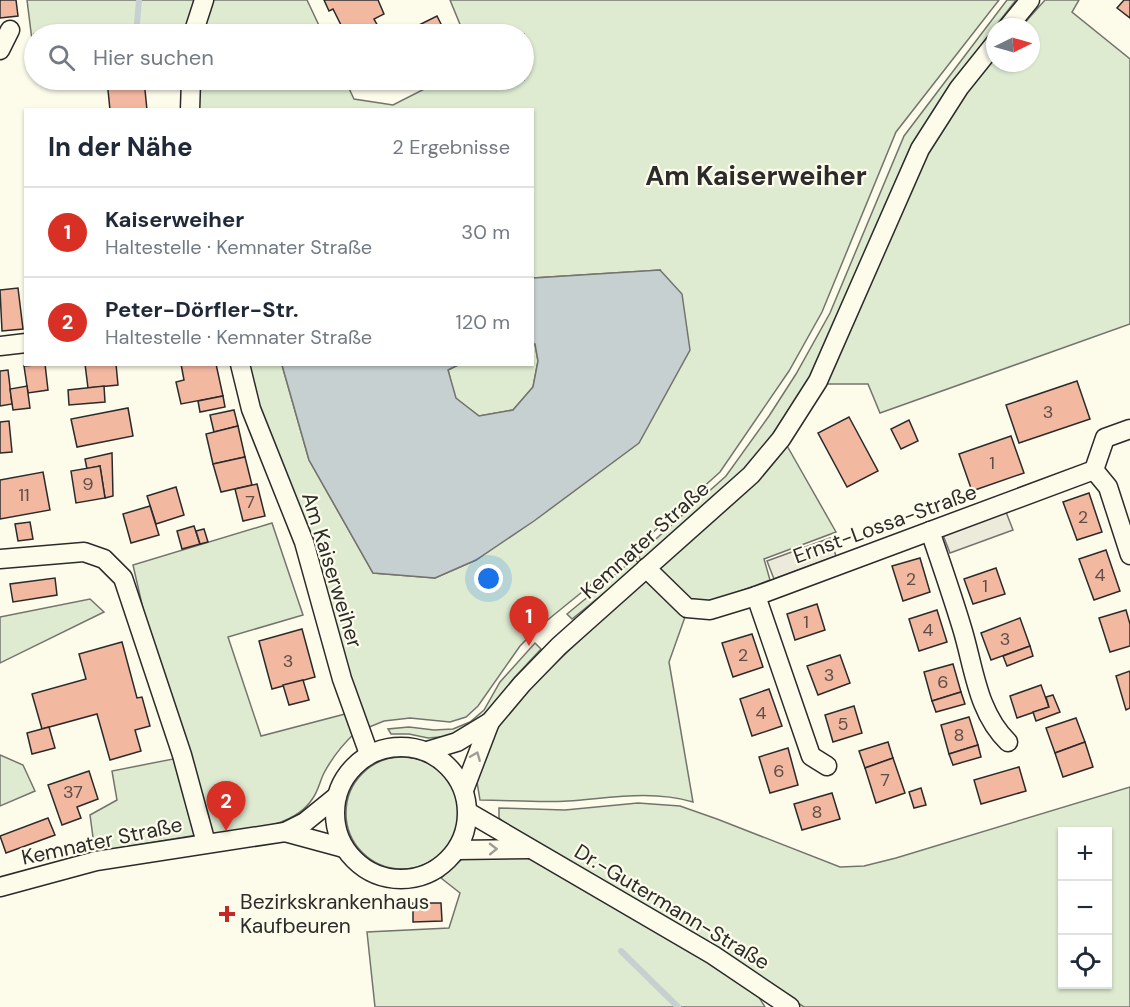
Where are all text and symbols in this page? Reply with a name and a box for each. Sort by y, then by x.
north arrow [986,18,1040,72]
search box [24,24,534,90]
icon: search [45,41,78,74]
text: Hier suchen [93,43,214,72]
text: In der Nähe [48,130,193,164]
text: 2 Ergebnisse [392,134,510,160]
district label: Am Kaiserweiher [645,158,867,193]
text: Kaiserweiher [105,205,244,234]
text: 1 [64,219,71,245]
text: 30 m [461,219,510,245]
text: Haltestelle · Kemnater Straße [105,234,372,260]
text: Peter-Dörfler-Str. [105,295,299,324]
text: 2 [62,309,73,335]
text: 120 m [456,309,510,335]
text: Haltestelle · Kemnater Straße [105,324,372,350]
house number: 3 [1043,400,1053,424]
house number: 1 [989,451,995,475]
house number: 9 [82,472,94,496]
street label: Kemnater Straße [575,475,715,605]
street label: Ernst-Lossa-Straße [789,478,981,570]
house number: 11 [18,483,30,507]
street label: Am Kaiserweiher [295,489,369,651]
house number: 7 [245,490,255,514]
house number: 2 [1078,505,1088,529]
house number: 4 [1095,563,1106,587]
your location [474,564,503,593]
house number: 2 [906,567,916,591]
house number: 1 [982,574,988,598]
pin: 1 [510,596,548,646]
house number: 1 [803,610,809,634]
house number: 4 [923,618,934,642]
house number: 3 [1000,627,1010,651]
house number: 2 [738,643,748,667]
house number: 3 [283,649,293,673]
house number: 3 [824,663,834,687]
house number: 6 [937,670,949,694]
house number: 4 [756,701,767,725]
house number: 5 [838,712,848,736]
house number: 8 [954,723,964,747]
one-way arrow [469,751,481,762]
house number: 6 [773,759,785,783]
house number: 7 [880,768,890,792]
house number: 37 [63,780,83,804]
pin: 2 [206,782,246,831]
house number: 8 [812,800,822,824]
street label: Kemnater Straße [19,810,185,872]
map controls [1058,827,1112,989]
button: + [1058,827,1112,881]
street label: Dr.-Gutermann-Straße [569,838,775,977]
one-way arrow [489,843,498,855]
button: − [1058,881,1112,935]
place label: Bezirkskrankenhaus Kaufbeuren [240,888,429,940]
marker: Bezirkskrankenhaus Kaufbeuren [218,905,236,923]
button: locate [1058,935,1112,989]

